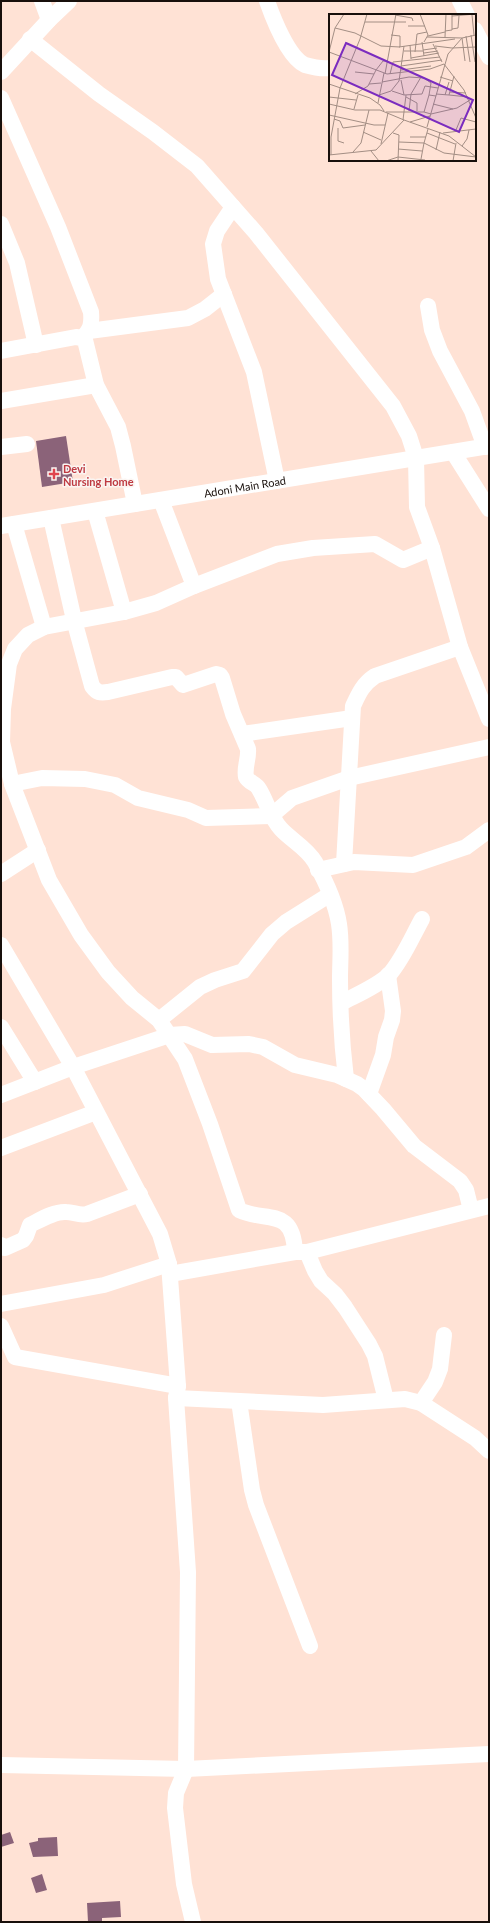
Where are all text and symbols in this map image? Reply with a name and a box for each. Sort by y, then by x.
inset map [329,14,476,161]
place label: Devi Nursing Home [63,462,134,488]
marker: Devi Nursing Home [48,468,60,480]
street label: Adoni Main Road [203,473,287,499]

